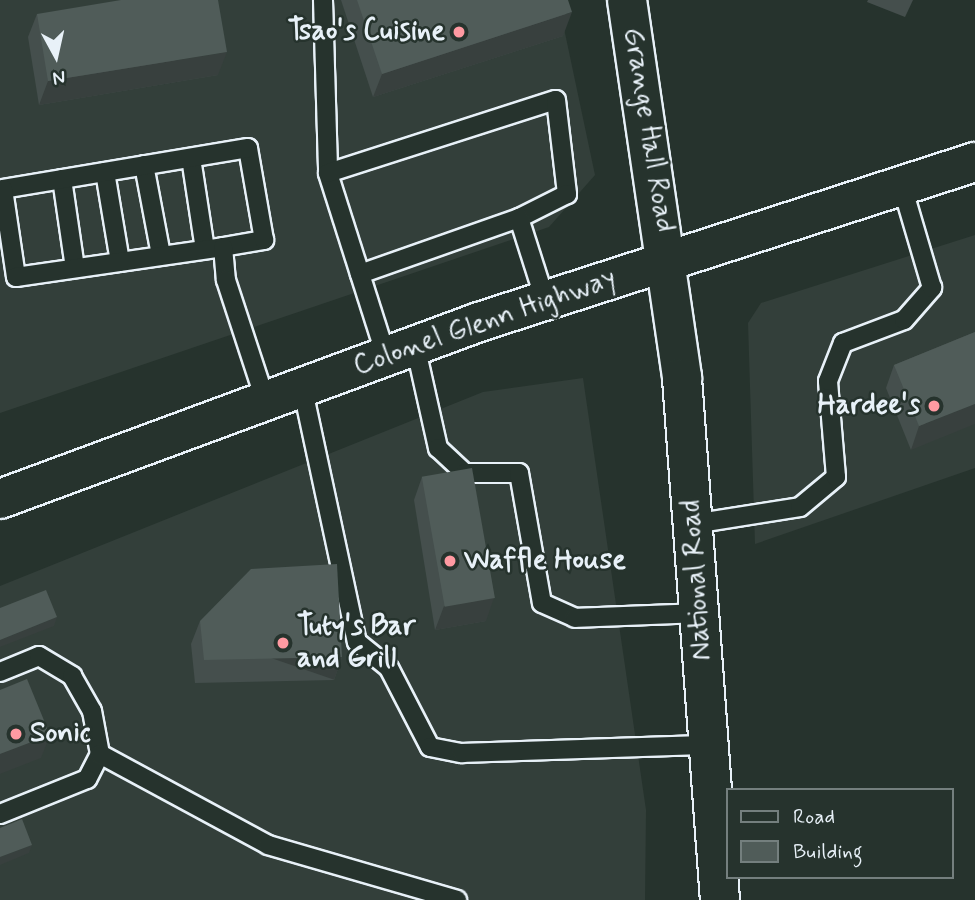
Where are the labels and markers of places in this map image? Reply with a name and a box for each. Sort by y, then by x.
place label: Tsao's Cuisine [275,15,445,49]
marker: Tsao's Cuisine [451,24,467,40]
place label: Hardee's [817,389,920,423]
marker: Hardee's [926,398,942,414]
place label: Waffle House [464,544,620,578]
marker: Waffle House [442,553,458,569]
place label: Tuty's Bar and Grill [297,610,415,676]
marker: Tuty's Bar and Grill [275,635,291,651]
place label: Sonic [30,717,91,751]
marker: Sonic [8,726,24,742]

